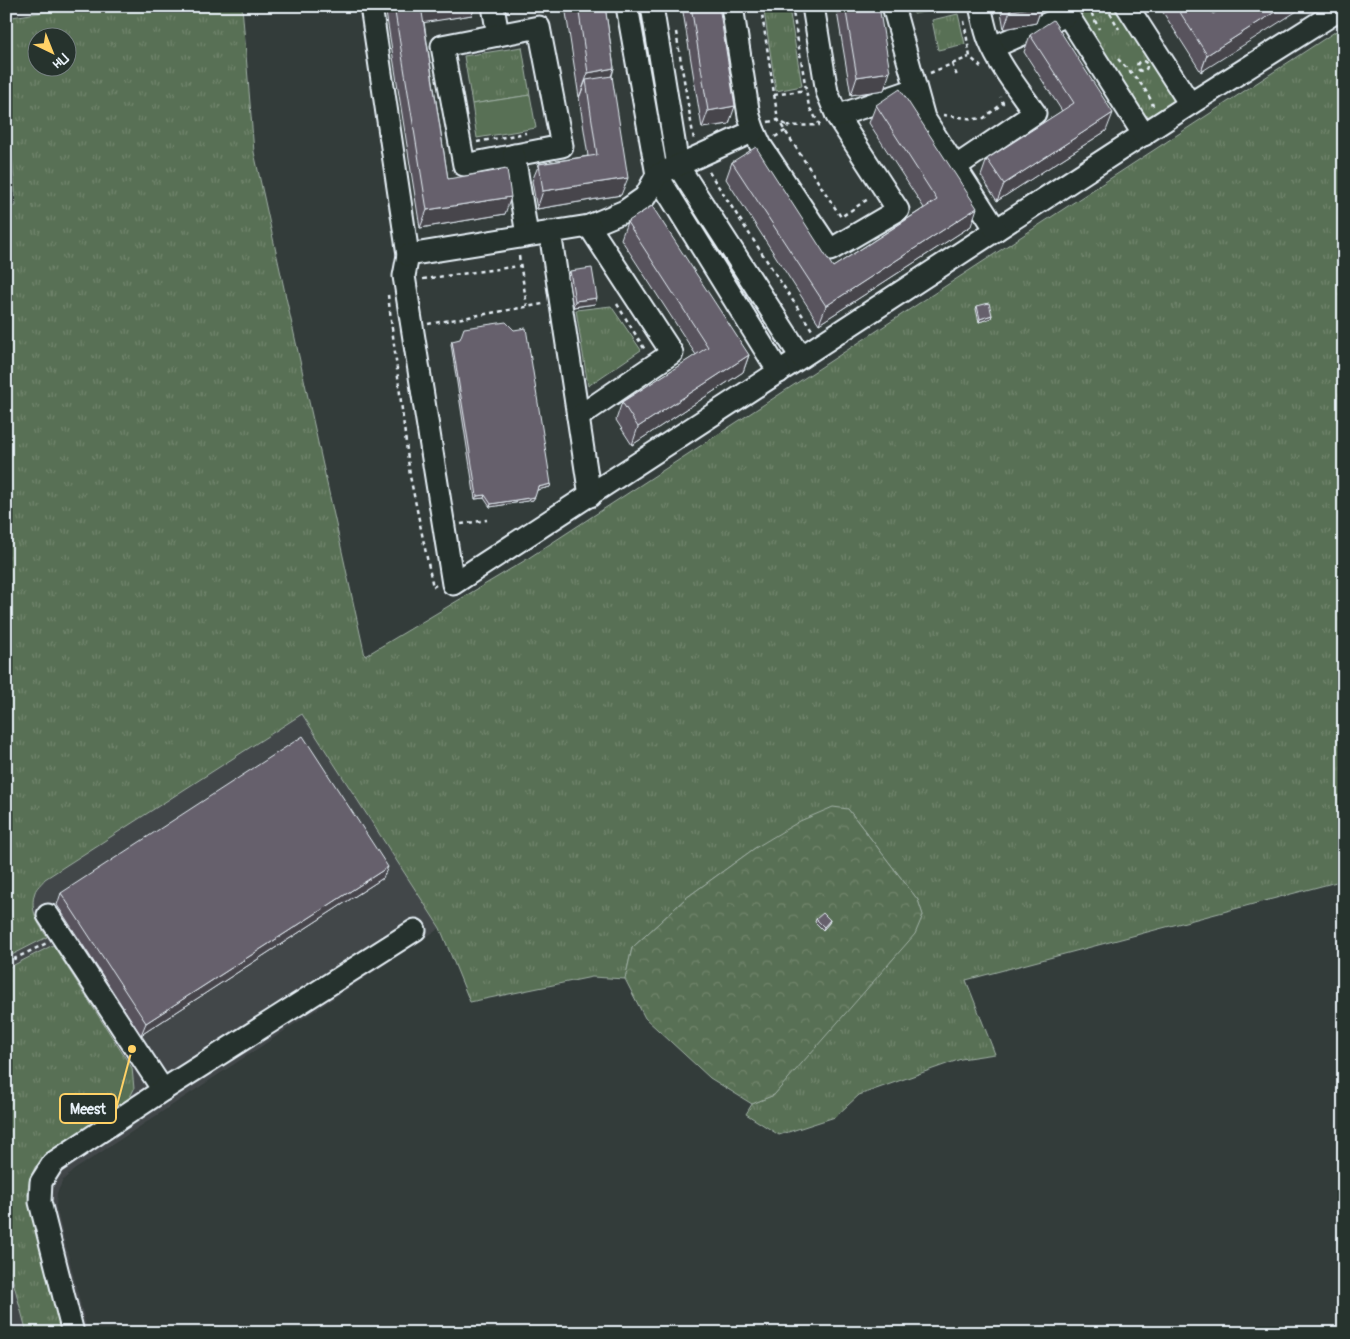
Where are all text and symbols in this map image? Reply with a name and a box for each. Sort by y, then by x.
north arrow [28,28,78,78]
text: Пн [49,50,72,73]
callout: Meest [60,1094,116,1123]
text: Meest [70,1101,106,1118]

